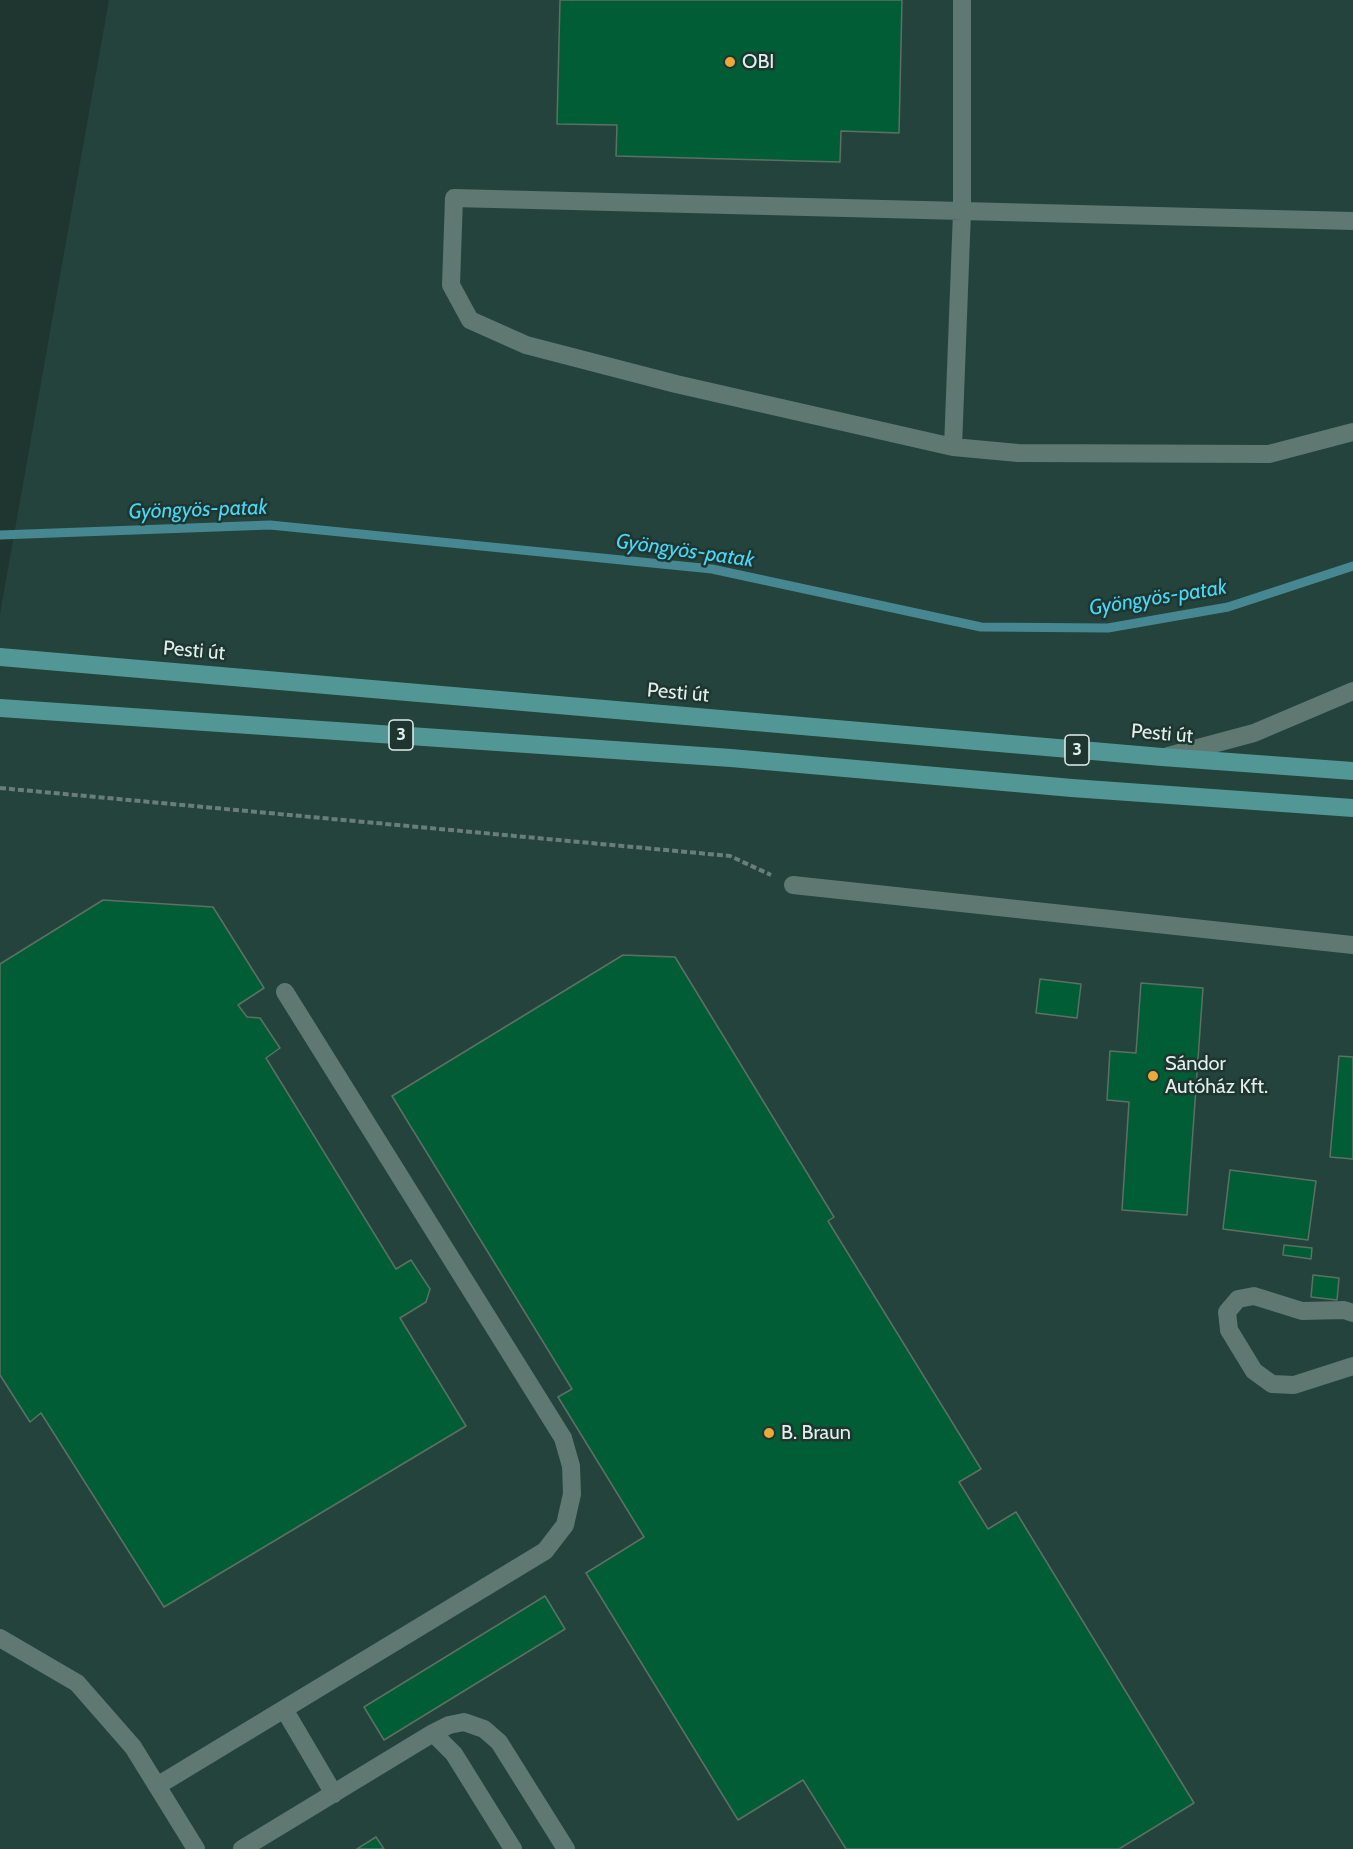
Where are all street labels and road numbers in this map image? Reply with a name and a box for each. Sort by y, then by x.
street label: Pesti út [162,636,226,666]
street label: Pesti út [646,678,710,708]
street label: Pesti út [1130,719,1194,749]
road number: 3 [389,720,413,750]
road number: 3 [1065,735,1089,765]

